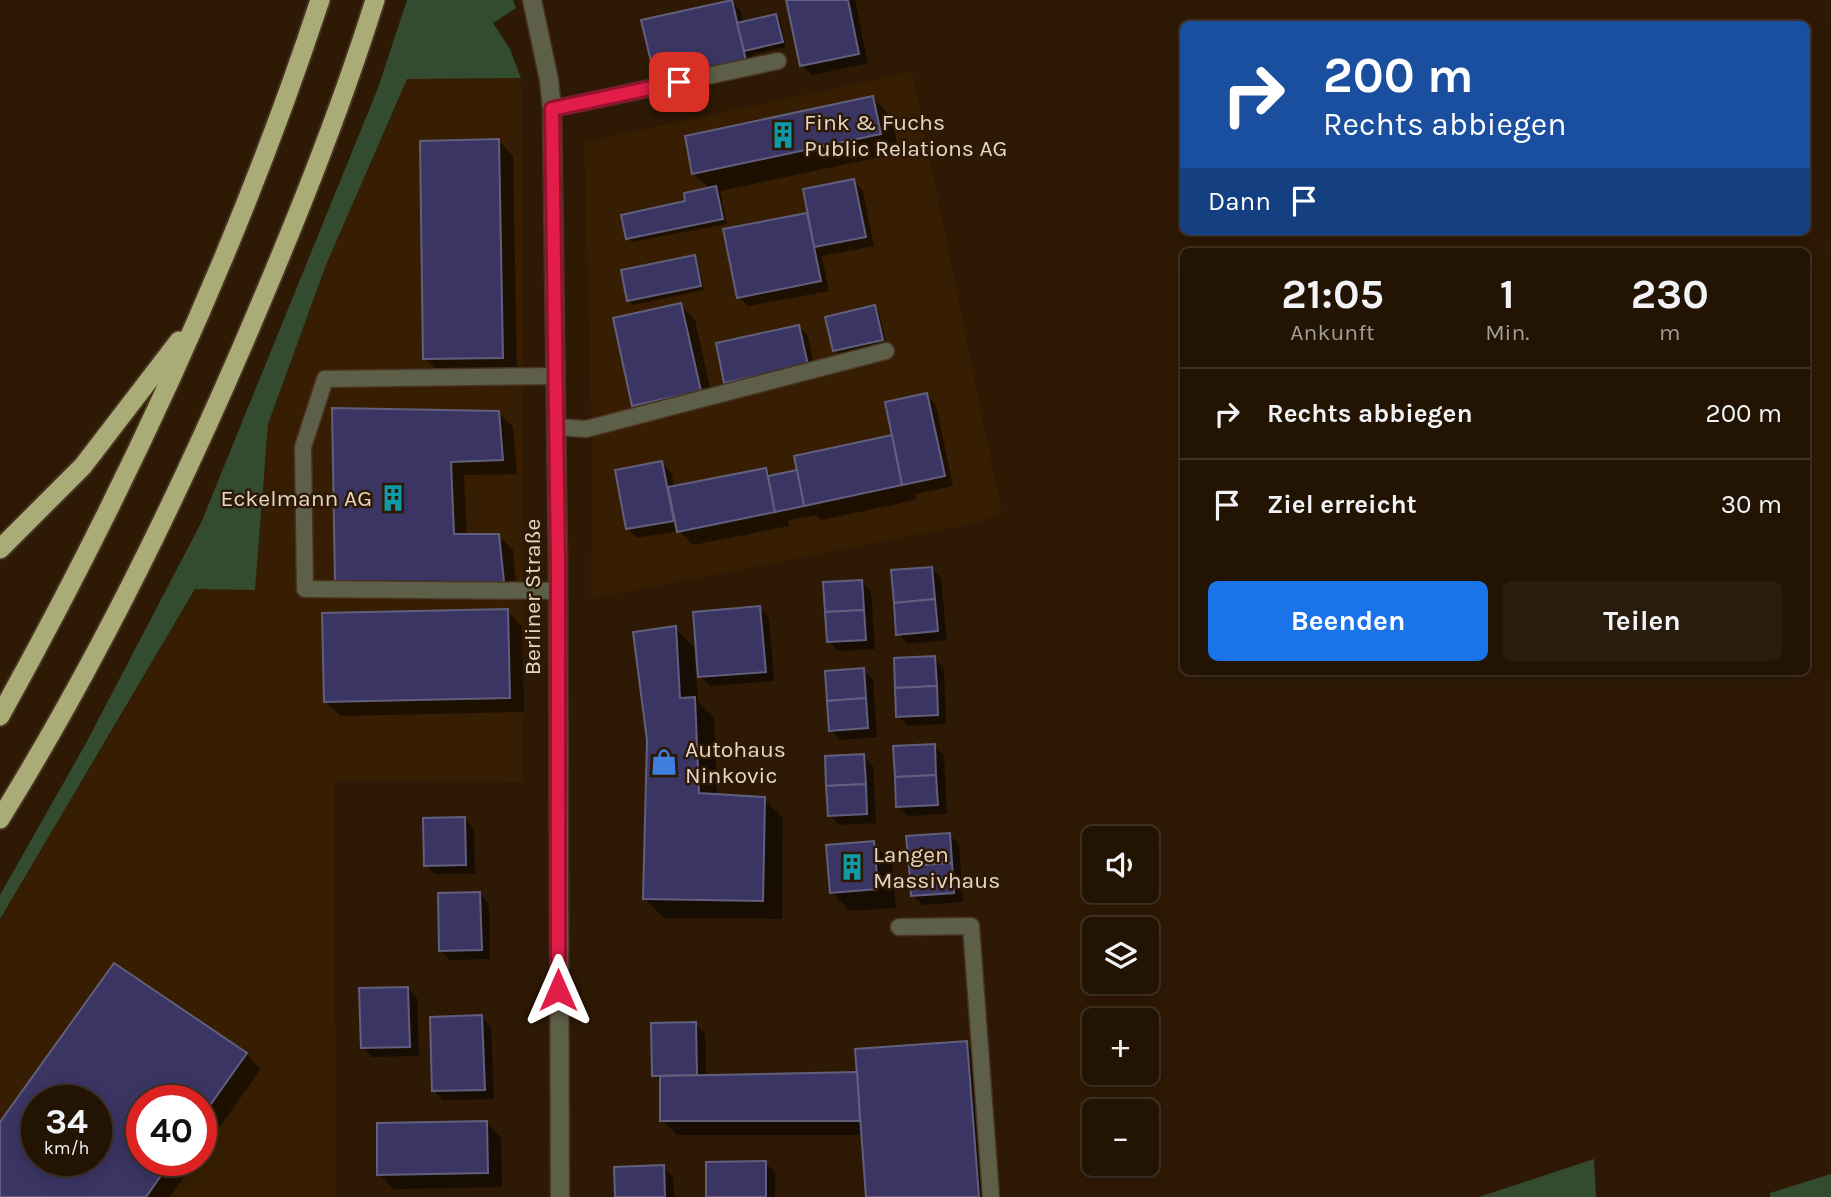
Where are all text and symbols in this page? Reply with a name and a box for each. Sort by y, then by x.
text: 200 m [1323,47,1474,104]
icon: right [1208,49,1299,140]
pin [649,52,709,112]
icon: arrive [660,63,698,101]
text: Rechts abbiegen [1323,106,1567,143]
place label: Fink & Fuchs Public Relations AG [804,109,1007,162]
building icon: Fink & Fuchs Public Relations AG [768,120,798,150]
icon: arrive [1285,182,1323,220]
text: Dann [1208,186,1271,217]
text: 21:05 [1281,269,1384,319]
text: 1 [1500,269,1515,319]
text: 230 [1631,269,1709,319]
text: Ankunft [1290,319,1375,346]
text: Min. [1485,319,1529,346]
text: m [1659,319,1680,346]
icon: right [1208,395,1246,433]
text: Rechts abbiegen [1267,398,1473,429]
text: 200 m [1706,398,1782,429]
building icon: Eckelmann AG [378,483,408,513]
place label: Eckelmann AG [221,485,372,512]
icon: arrive [1208,486,1246,524]
text: Ziel erreicht [1267,489,1417,520]
text: 30 m [1721,489,1782,520]
street label: Berliner Straße [519,519,546,675]
button: Beenden [1208,581,1488,661]
button: Teilen [1502,581,1782,661]
place label: Autohaus Ninkovic [685,736,786,789]
shop icon: Autohaus Ninkovic [649,747,679,777]
map controls [1082,826,1159,1176]
button: sound [1082,826,1159,903]
place label: Langen Massivhaus [873,841,1000,894]
building icon: Langen Massivhaus [837,852,867,882]
button: layers [1082,917,1159,994]
position arrow [521,953,595,1027]
button: + [1082,1008,1159,1085]
speed limit sign: 40 [126,1085,217,1176]
button: − [1082,1099,1159,1176]
text: 34 [45,1101,88,1142]
text: km/h [44,1137,89,1159]

